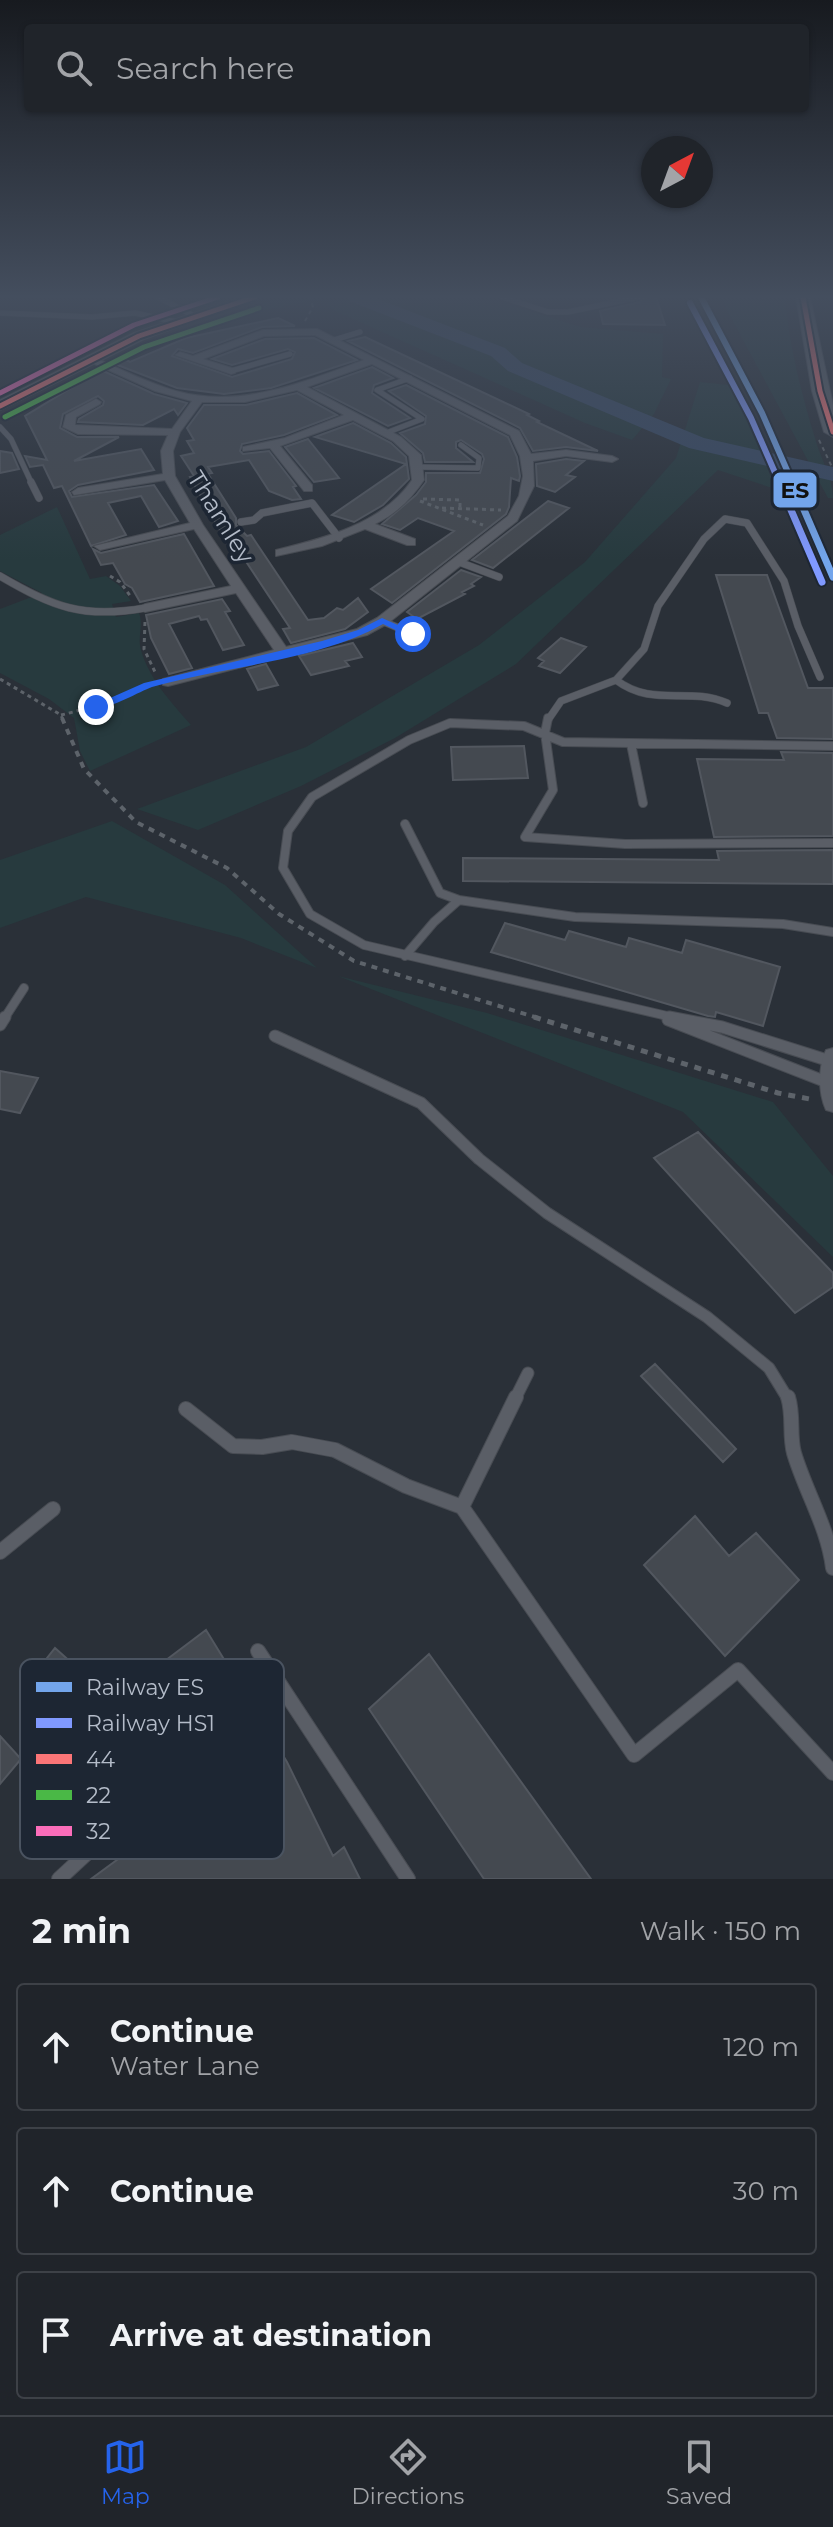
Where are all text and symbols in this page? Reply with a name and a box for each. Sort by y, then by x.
search box [24,24,809,112]
icon: search [52,46,96,90]
text: Search here [116,50,294,87]
north arrow [641,136,713,208]
street label: Thamley [181,465,261,569]
line badge: ES [772,471,818,509]
text: ES [781,477,809,504]
route start [395,616,431,652]
route end [78,689,114,725]
legend [20,1659,284,1859]
text: Railway ES [86,1674,204,1701]
text: Railway HS1 [86,1710,215,1737]
text: 44 [86,1746,116,1773]
text: 22 [86,1782,111,1809]
text: 32 [86,1818,111,1845]
text: 2 min [32,1910,131,1952]
text: Walk · 150 m [640,1915,801,1947]
text: Continue [110,2013,254,2050]
icon: ahead [34,2025,78,2069]
text: 120 m [723,2031,799,2063]
text: Water Lane [110,2050,260,2082]
icon: ahead [34,2169,78,2213]
text: Continue [110,2173,254,2210]
text: 30 m [733,2175,799,2207]
icon: arrive [34,2313,78,2357]
text: Arrive at destination [110,2317,432,2354]
tab: Map [101,2435,150,2510]
tab: Directions [352,2435,464,2510]
tab: Saved [666,2435,732,2510]

